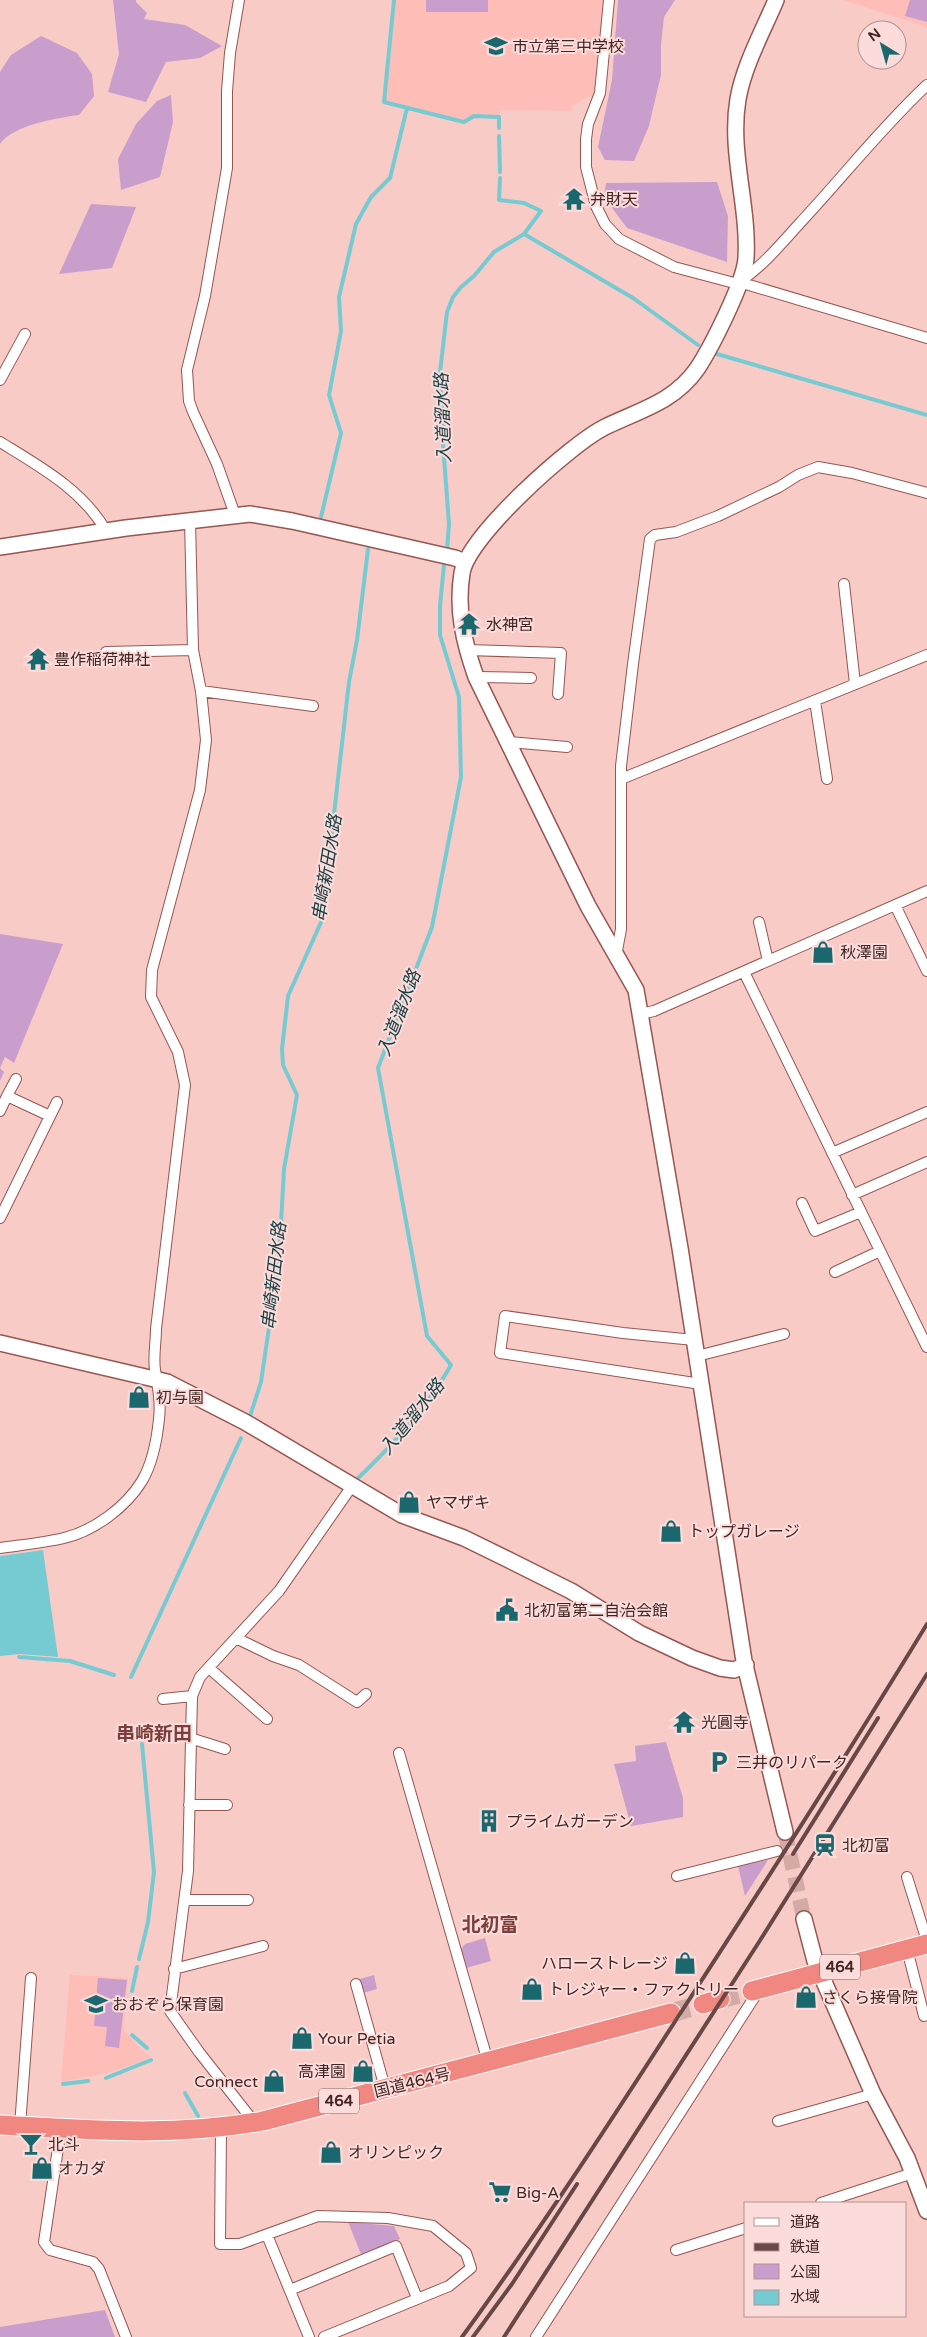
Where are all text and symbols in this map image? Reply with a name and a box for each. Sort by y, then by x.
north arrow [857,20,907,70]
text: N [865,25,884,45]
school or university icon: 市立第三中学校 [483,33,509,59]
place label: 市立第三中学校 [512,37,624,57]
temple icon: 弁財天 [561,186,587,212]
place label: 弁財天 [590,190,638,210]
water label: 入道溜水路 [430,371,456,463]
temple icon: 水神宮 [456,611,482,637]
place label: 水神宮 [486,615,534,635]
temple icon: 豊作稲荷神社 [25,646,51,672]
place label: 豊作稲荷神社 [54,650,150,670]
water label: 串崎新田水路 [308,811,347,923]
shop icon: 秋澤園 [810,939,836,965]
place label: 秋澤園 [840,943,888,963]
water label: 入道溜水路 [373,965,426,1059]
water label: 串崎新田水路 [257,1219,291,1331]
water label: 入道溜水路 [375,1374,450,1459]
shop icon: 初与園 [126,1384,152,1410]
place label: 初与園 [156,1388,204,1408]
shop icon: ヤマザキ [396,1489,422,1515]
place label: ヤマザキ [426,1493,490,1513]
shop icon: トップガレージ [658,1518,684,1544]
place label: トップガレージ [688,1522,800,1542]
public building icon: 北初富第二自治会館 [494,1597,520,1623]
place label: 北初富第二自治会館 [524,1601,668,1621]
temple icon: 光圓寺 [671,1709,697,1735]
place label: 光圓寺 [701,1713,749,1733]
district label: 串崎新田 [116,1723,192,1745]
parking icon: 三井のリパーク [706,1749,732,1775]
place label: 三井のリパーク [736,1753,848,1773]
building icon: プライムガーデン [476,1808,502,1834]
place label: プライムガーデン [506,1812,634,1832]
station icon: 北初富 [812,1832,838,1858]
place label: 北初富 [842,1836,890,1856]
district label: 北初富 [461,1914,519,1936]
shop icon: ハローストレージ [672,1950,698,1976]
place label: ハローストレージ [541,1954,668,1974]
road number: 464 [820,1954,860,1980]
shop icon: トレジャー・ファクトリー [519,1976,545,2002]
place label: トレジャー・ファクトリー [548,1980,739,2000]
shop icon: さくら接骨院 [793,1984,819,2010]
place label: さくら接骨院 [822,1988,918,2008]
school or university icon: おおぞら保育園 [83,1991,109,2017]
place label: おおぞら保育園 [112,1995,224,2015]
shop icon: Your Petia [289,2025,315,2051]
place label: Your Petia [318,2029,395,2049]
shop icon: 高津園 [350,2058,376,2084]
place label: 高津園 [298,2062,346,2082]
street label: 国道464号 [372,2064,453,2102]
shop icon: Connect [261,2068,287,2094]
place label: Connect [194,2072,258,2092]
road number: 464 [319,2088,359,2114]
bar icon: 北斗 [18,2131,44,2157]
place label: 北斗 [48,2135,80,2155]
shop icon: オリンピック [318,2139,344,2165]
place label: オリンピック [348,2143,444,2163]
shop icon: オカダ [29,2155,55,2181]
place label: オカダ [58,2159,106,2179]
supermarket icon: Big-A [487,2179,513,2205]
place label: Big-A [516,2183,559,2203]
legend [744,2202,907,2317]
text: 道路 [790,2213,820,2231]
text: 鉄道 [790,2238,820,2256]
text: 公園 [790,2263,820,2281]
text: 水域 [790,2288,820,2306]

